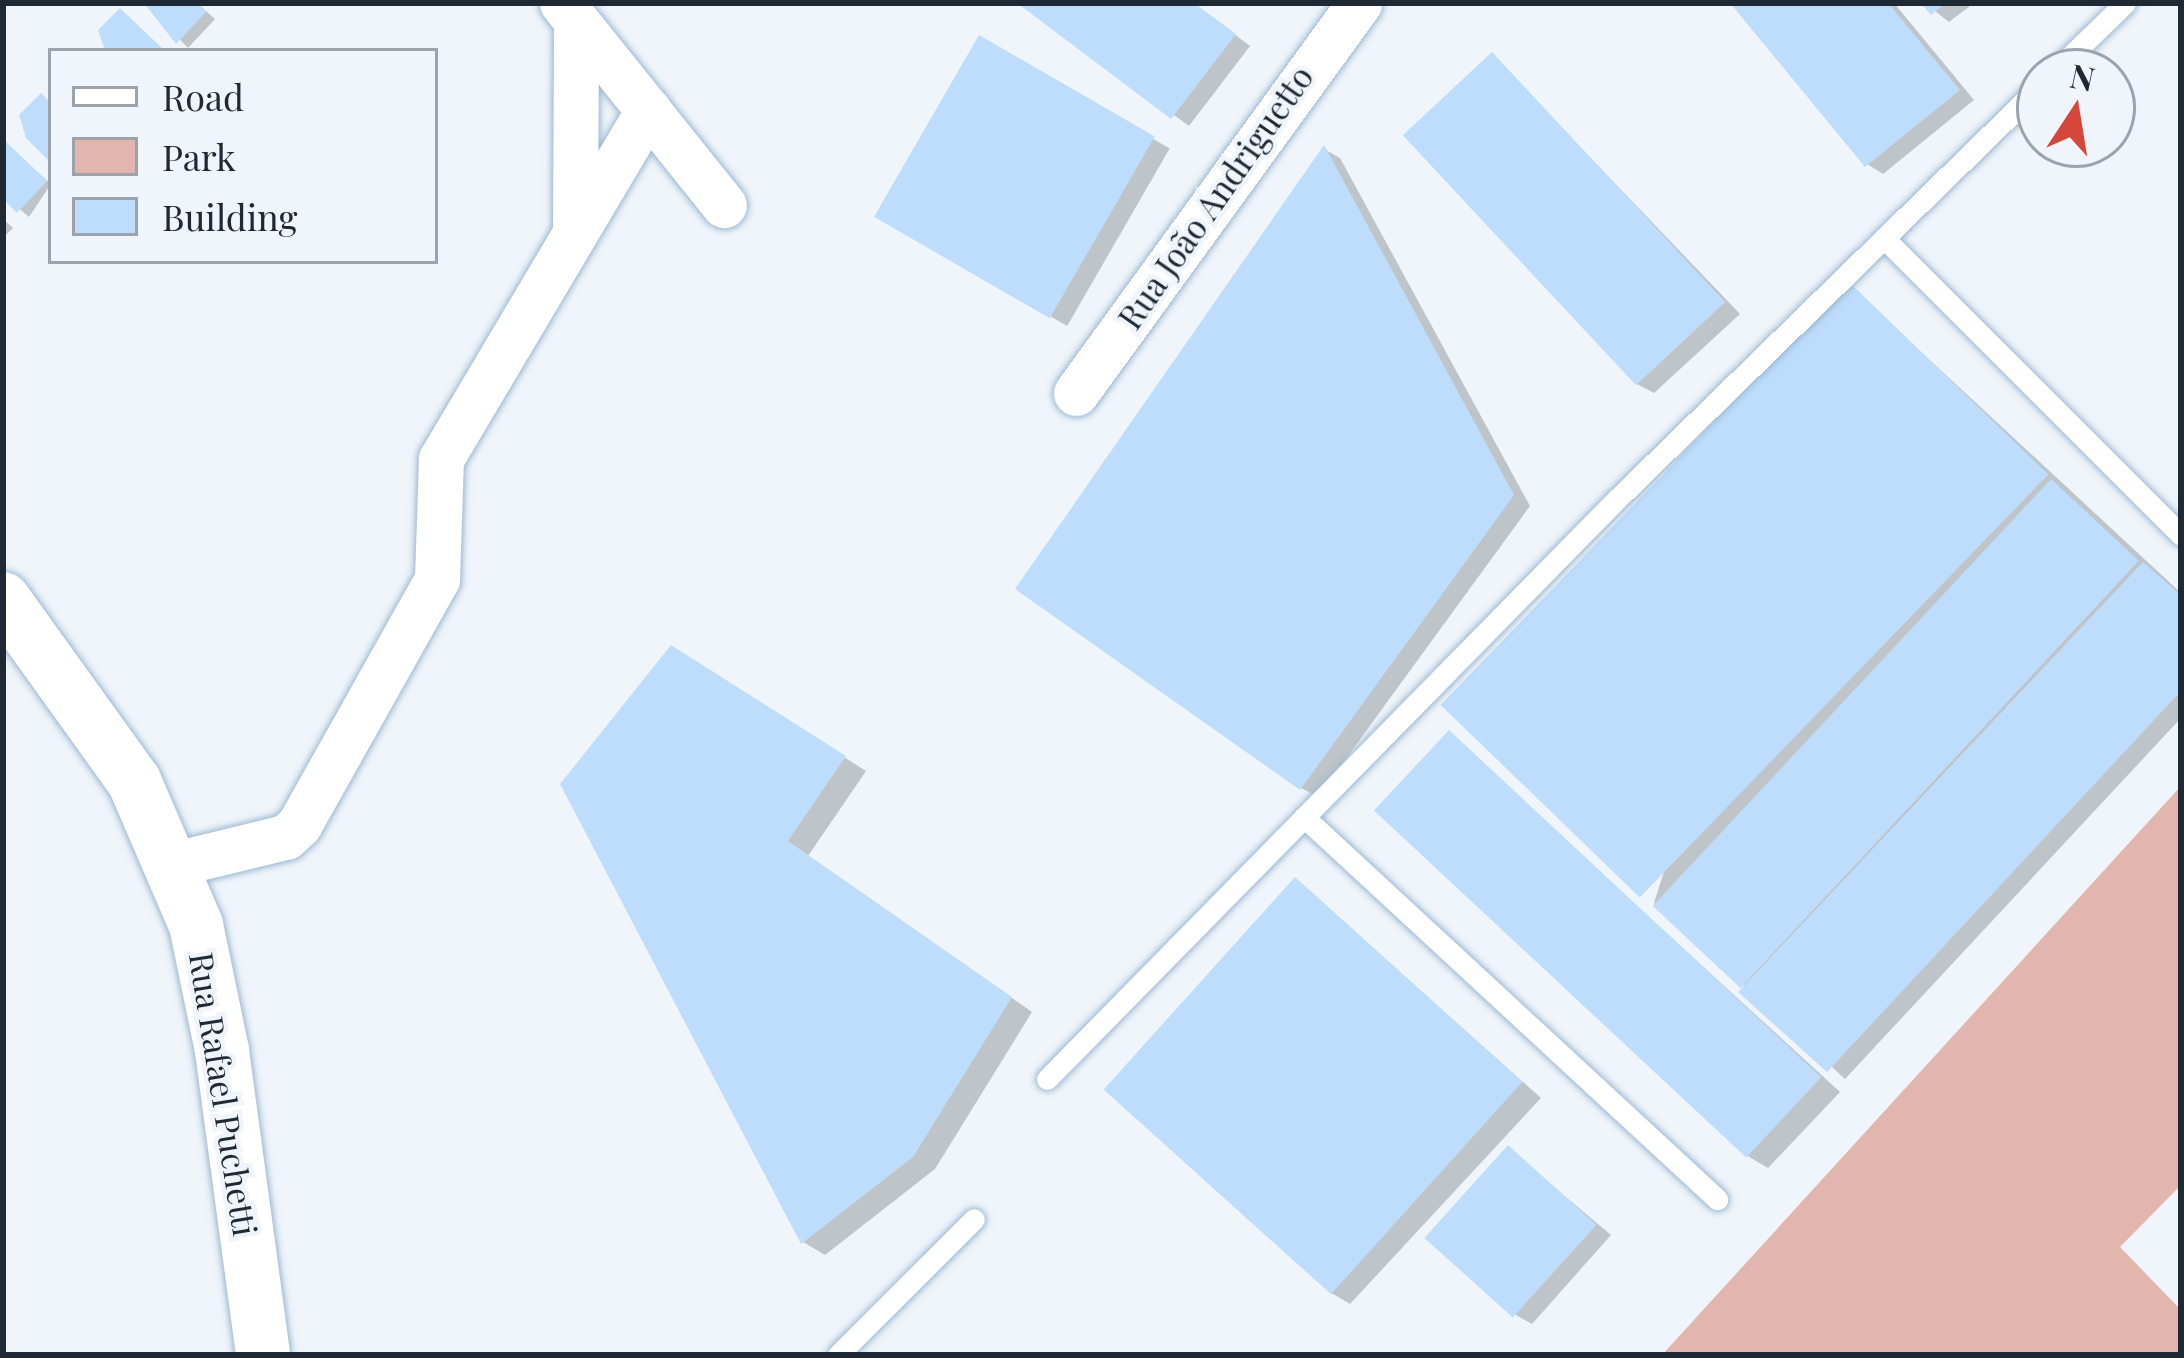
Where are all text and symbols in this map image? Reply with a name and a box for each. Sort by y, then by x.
legend [48,48,438,264]
north arrow [2016,48,2136,168]
text: N [2067,52,2099,100]
street label: Rua João Andriguetto [1109,57,1321,337]
text: Road [162,72,244,120]
text: Park [162,132,236,180]
text: Building [162,192,297,240]
street label: Rua Rafael Puchetti [182,949,266,1239]

